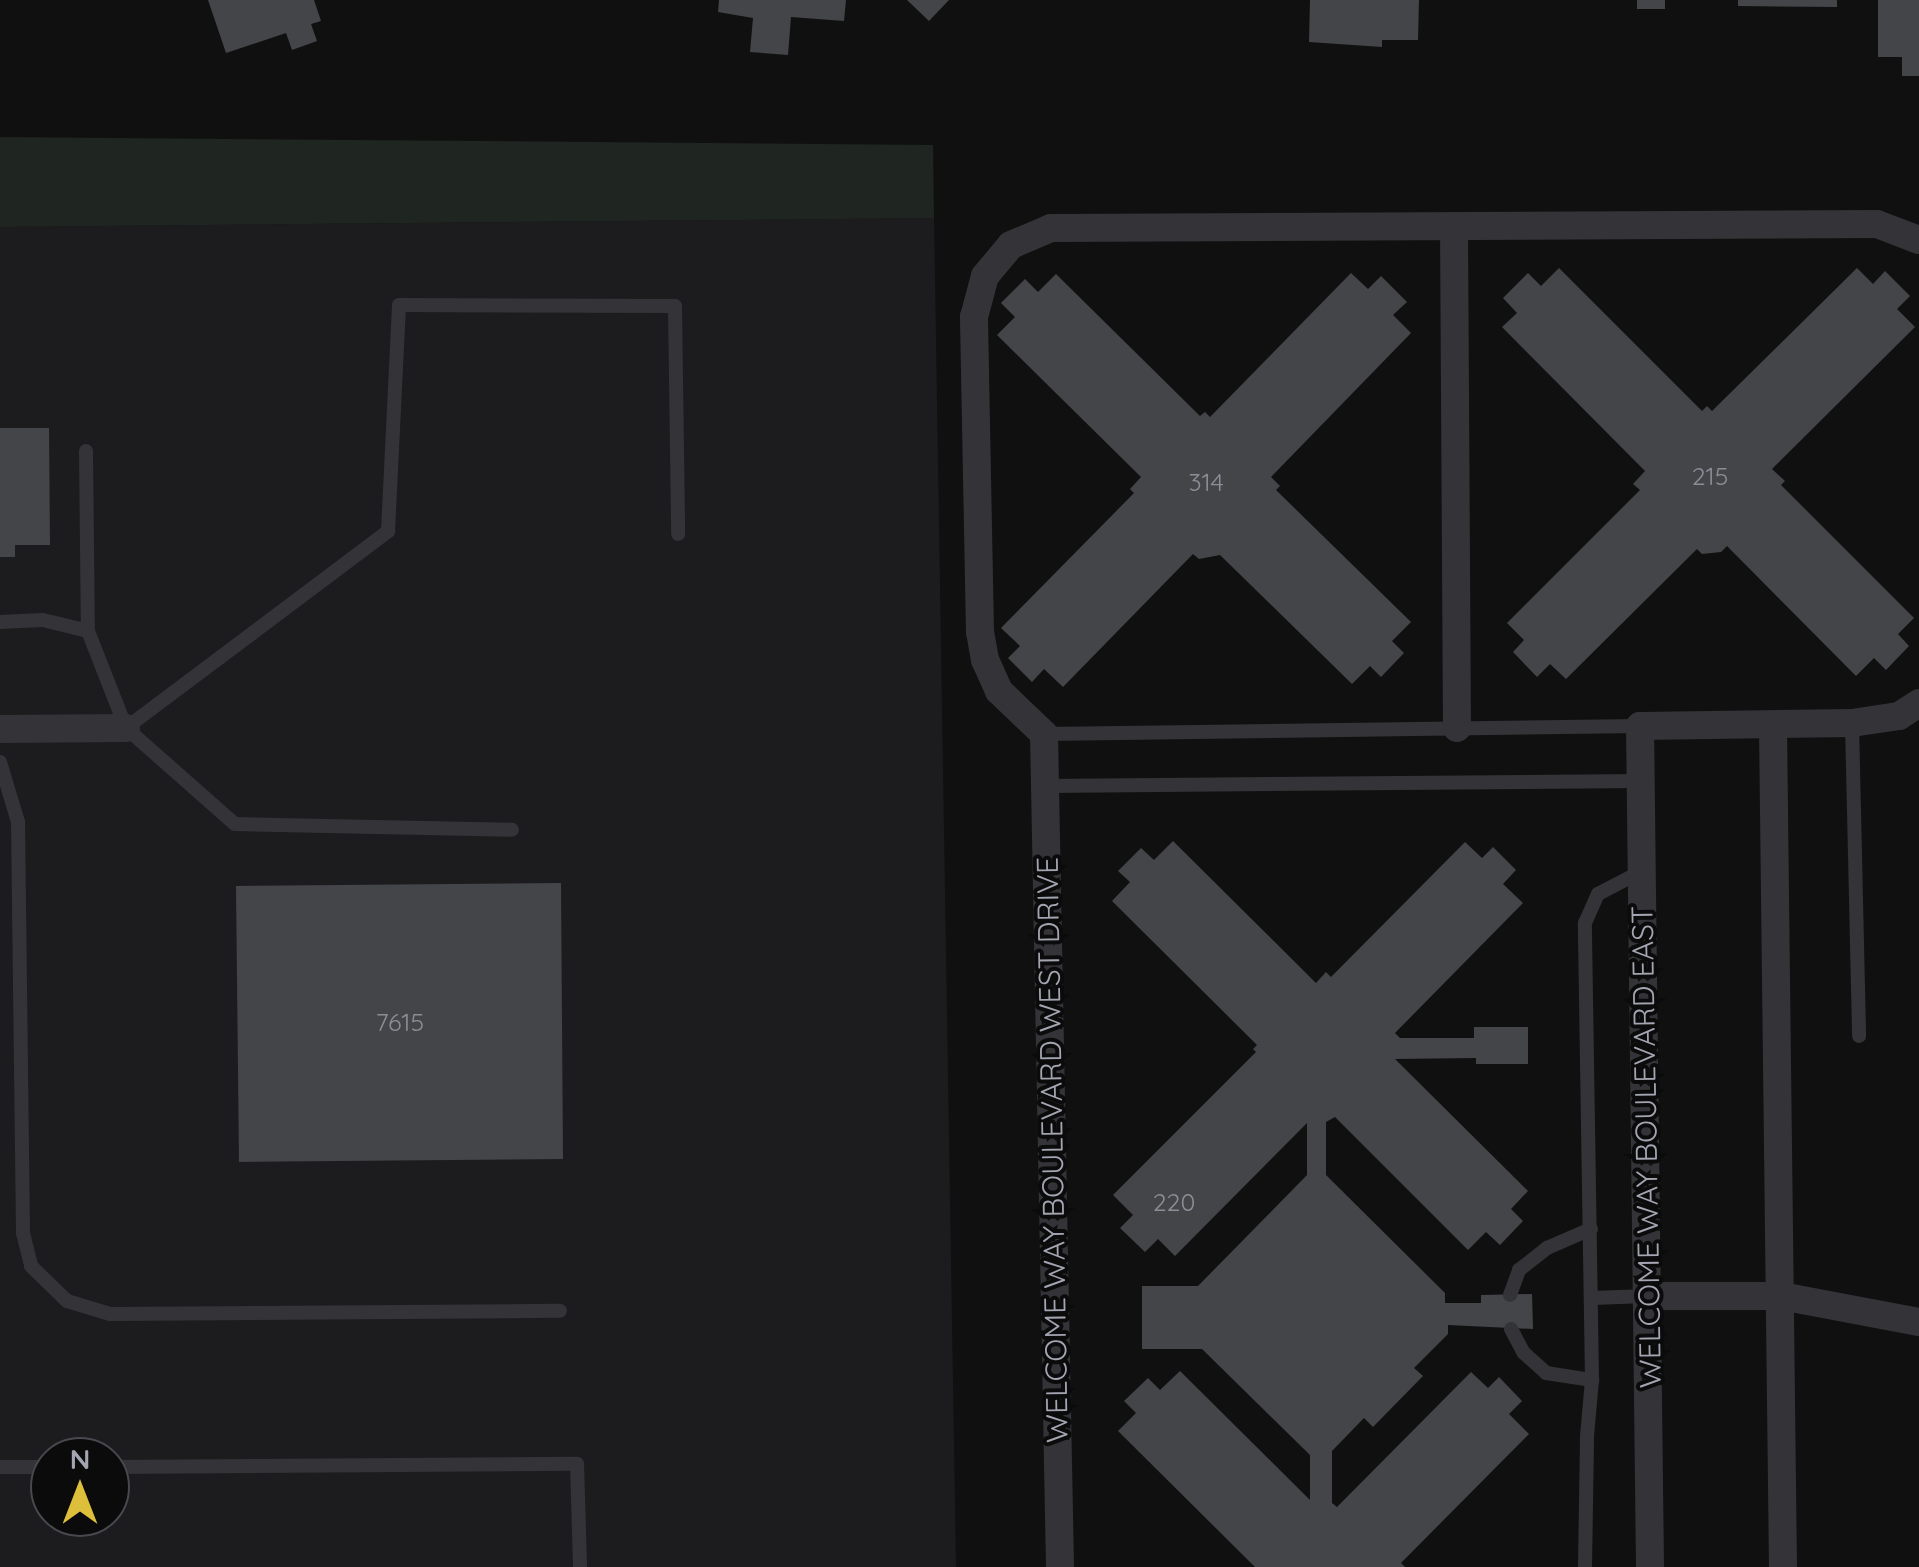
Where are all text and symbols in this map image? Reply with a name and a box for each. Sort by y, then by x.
house number: 215 [1692,461,1728,491]
house number: 314 [1188,467,1224,497]
street label: WELCOME WAY BOULEVARD WEST DRIVE [1029,857,1075,1443]
street label: WELCOME WAY BOULEVARD EAST [1624,906,1668,1388]
house number: 7615 [376,1007,424,1037]
house number: 220 [1153,1187,1195,1217]
north arrow [30,1437,130,1537]
text: N [70,1441,90,1476]

